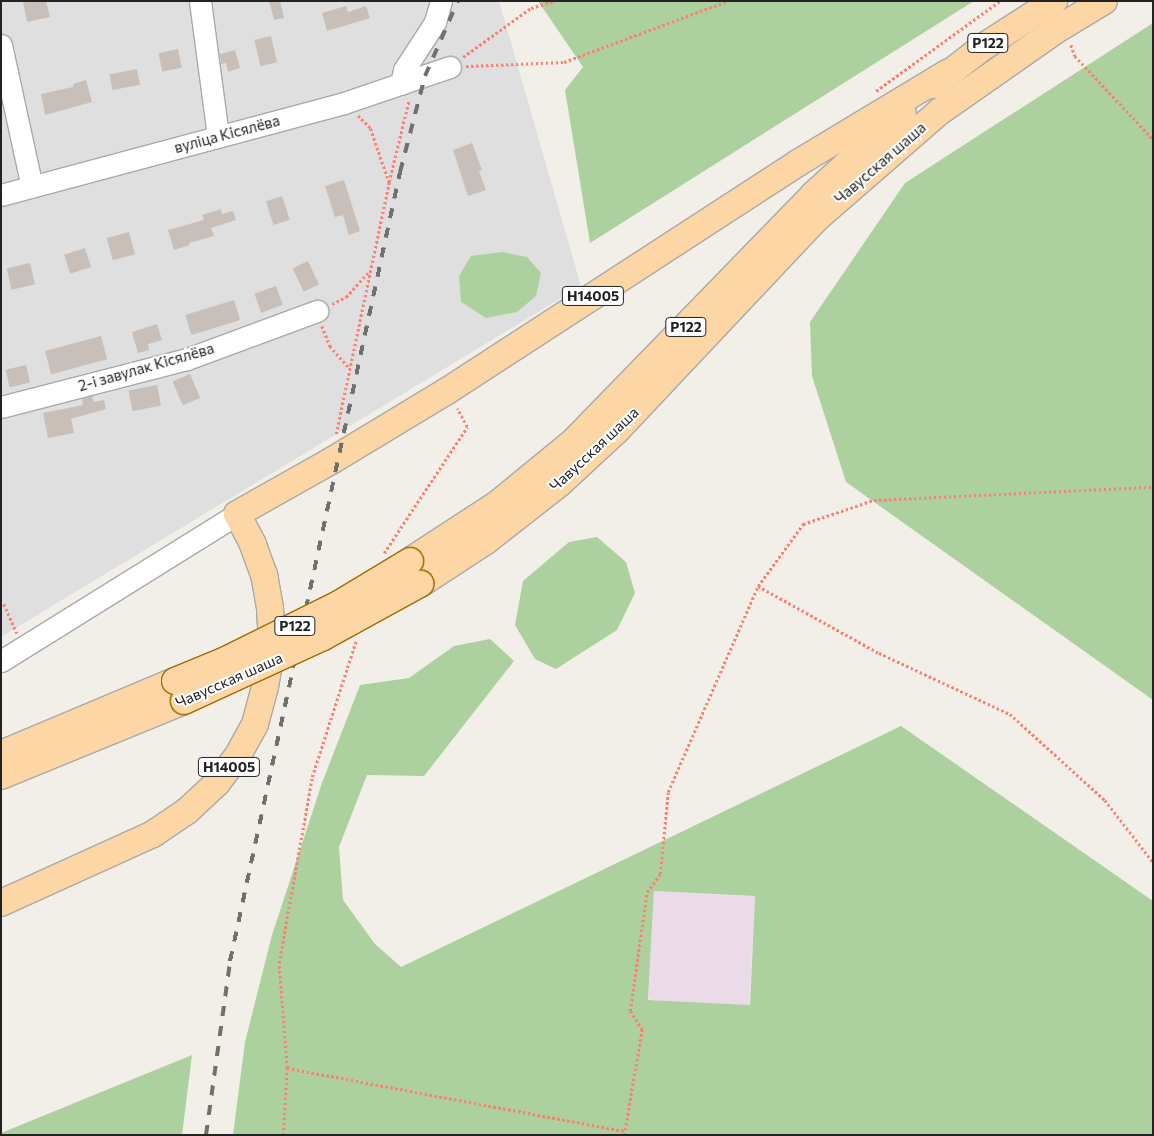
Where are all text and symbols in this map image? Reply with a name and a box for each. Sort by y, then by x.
road number: Р122 [967,32,1009,54]
street label: вуліца Кісялёва [172,111,282,157]
street label: Чавусская шаша [831,118,929,208]
road number: Н14005 [562,284,624,308]
road number: Р122 [665,316,707,338]
street label: 2-і завулак Кісялёва [76,339,216,395]
street label: Чавусская шаша [546,403,642,495]
road number: Р122 [274,614,316,638]
street label: Чавусская шаша [173,648,285,712]
road number: Н14005 [198,756,260,779]

